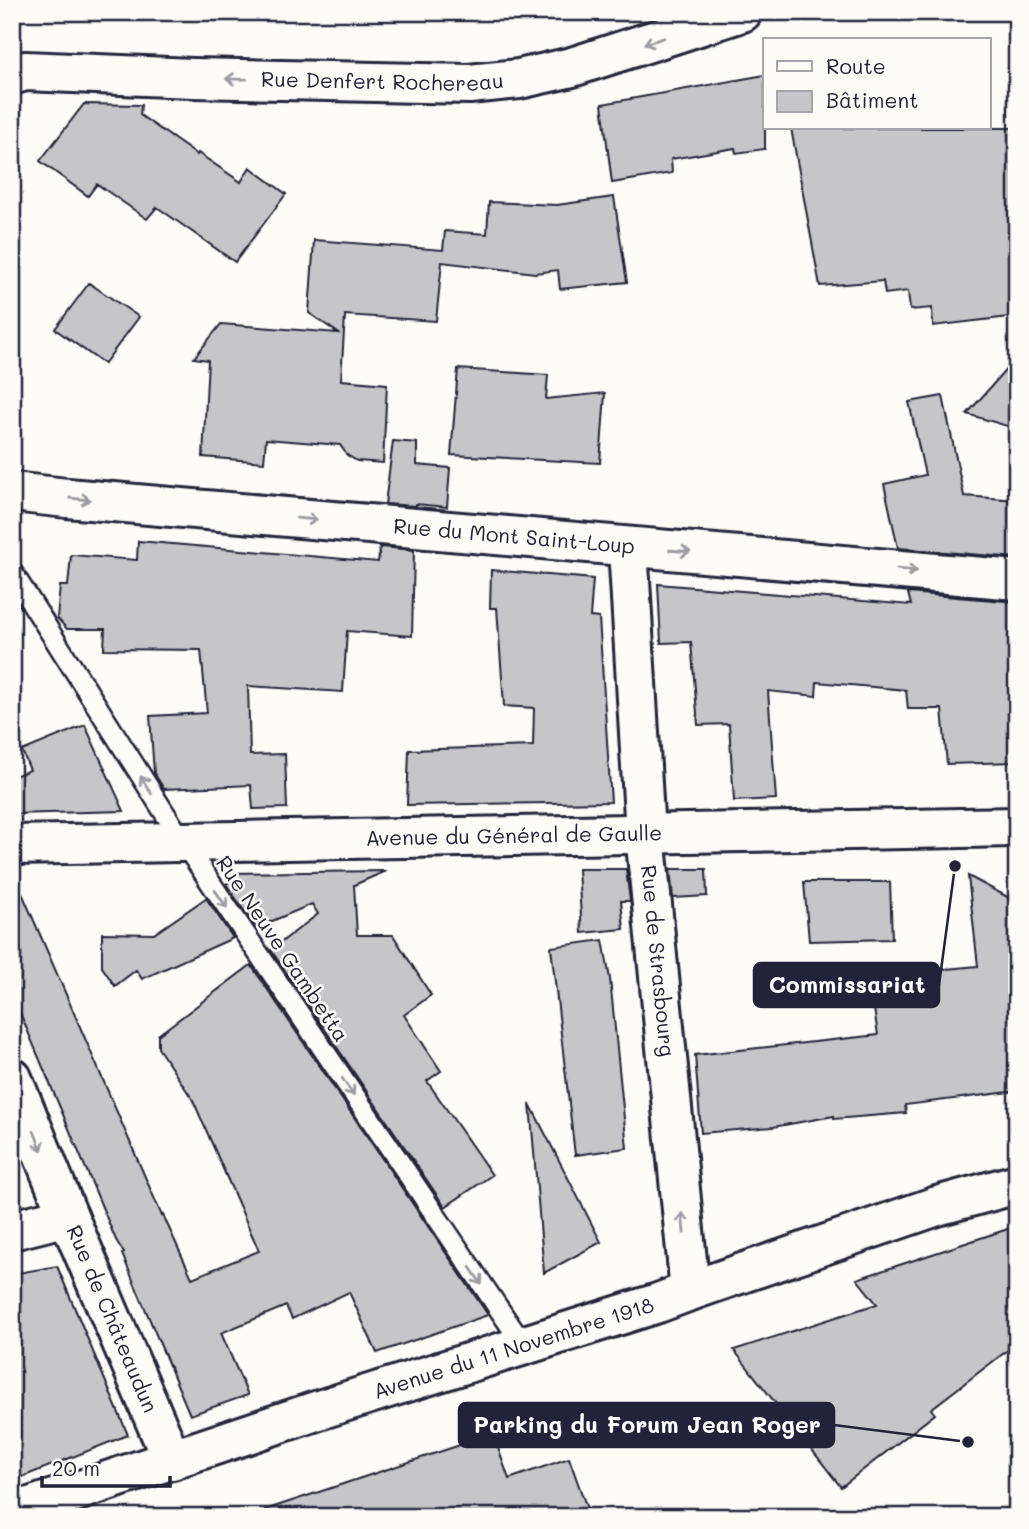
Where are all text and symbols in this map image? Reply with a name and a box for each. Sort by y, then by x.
one-way arrow [643,35,665,48]
legend [763,38,990,130]
text: Route [826,52,886,79]
street label: Rue Denfert Rochereau [261,64,505,96]
one-way arrow [225,72,248,86]
text: Bâtiment [826,86,918,113]
one-way arrow [68,493,91,506]
street label: Rue du Mont Saint-Loup [392,511,636,559]
one-way arrow [295,513,318,526]
one-way arrow [668,545,691,558]
one-way arrow [895,564,917,577]
one-way arrow [139,775,153,795]
street label: Avenue du Général de Gaulle [365,818,662,851]
street label: Rue Neuve Gambetta [211,850,356,1046]
street label: Rue de Strasbourg [636,863,682,1058]
one-way arrow [214,889,228,908]
callout: Commissariat [754,963,939,1007]
text: Commissariat [769,969,925,999]
one-way arrow [341,1077,356,1096]
one-way arrow [32,1130,45,1152]
one-way arrow [676,1212,689,1234]
street label: Rue de Châteaudun [61,1221,165,1416]
one-way arrow [469,1265,483,1285]
street label: Avenue du 11 Novembre 1918 [370,1290,657,1404]
callout: Parking du Forum Jean Roger [459,1403,834,1447]
text: Parking du Forum Jean Roger [473,1409,821,1439]
scale bar [42,1445,170,1489]
text: 20 m [52,1454,100,1481]

